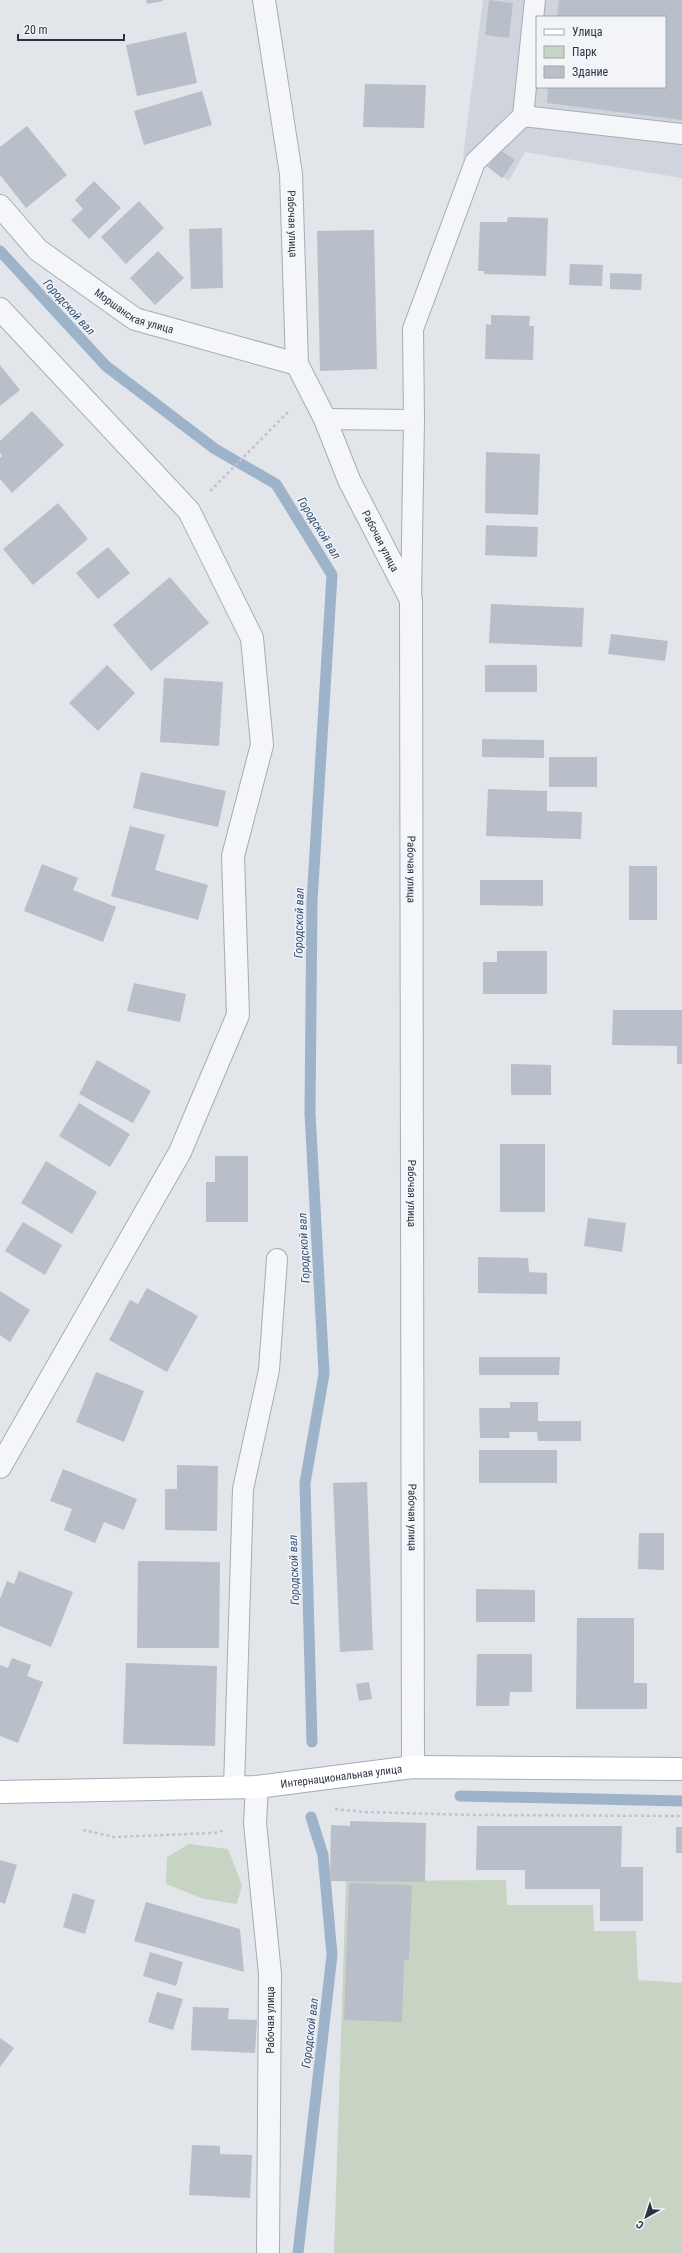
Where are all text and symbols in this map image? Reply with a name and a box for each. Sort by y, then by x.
scale bar [18,16,124,42]
legend [536,16,666,88]
text: 20 m [24,23,48,37]
text: Улица [572,25,603,39]
text: Парк [572,45,597,59]
text: Здание [572,65,609,79]
street label: Рабочая улица [285,190,300,258]
water label: Городской вал [40,276,98,338]
street label: Моршанская улица [92,286,175,336]
water label: Городской вал [294,494,344,562]
street label: Рабочая улица [359,508,401,574]
street label: Рабочая улица [404,836,418,903]
water label: Городской вал [291,888,307,958]
street label: Рабочая улица [405,1160,418,1227]
water label: Городской вал [295,1212,313,1284]
street label: Рабочая улица [406,1484,419,1551]
water label: Городской вал [286,1534,302,1606]
street label: Интернациональная улица [280,1762,403,1791]
street label: Рабочая улица [264,1986,277,2054]
water label: Городской вал [299,1997,321,2069]
north arrow [626,2197,666,2237]
text: С [633,2217,647,2231]

